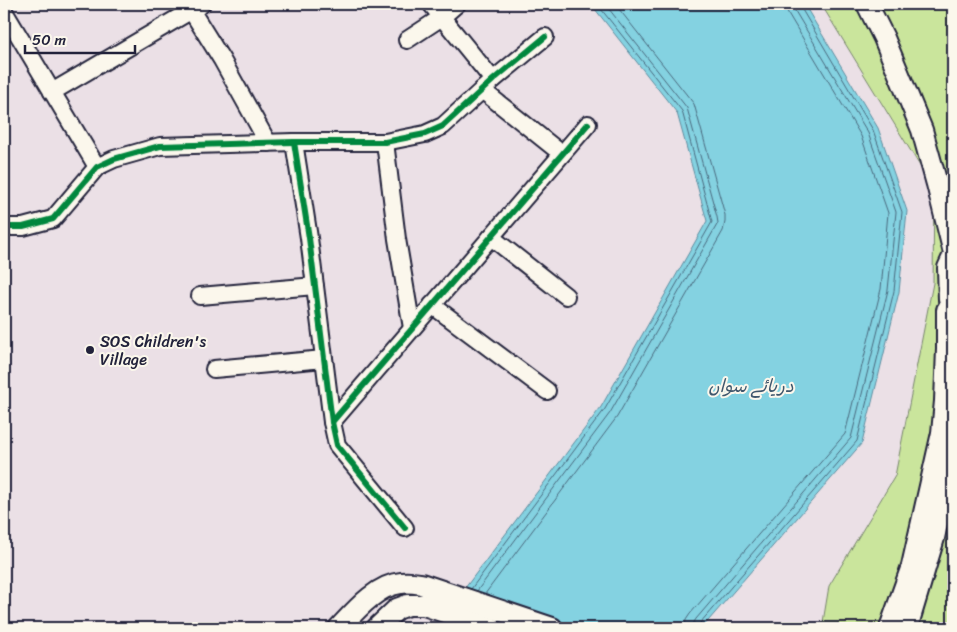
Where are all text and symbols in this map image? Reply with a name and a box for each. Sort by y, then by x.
scale bar [25,22,135,54]
text: 50 m [32,27,67,53]
place label: SOS Children's Village [100,327,206,374]
marker: SOS Children's Village [84,344,96,356]
water label: دریائے سواں [708,370,794,402]

